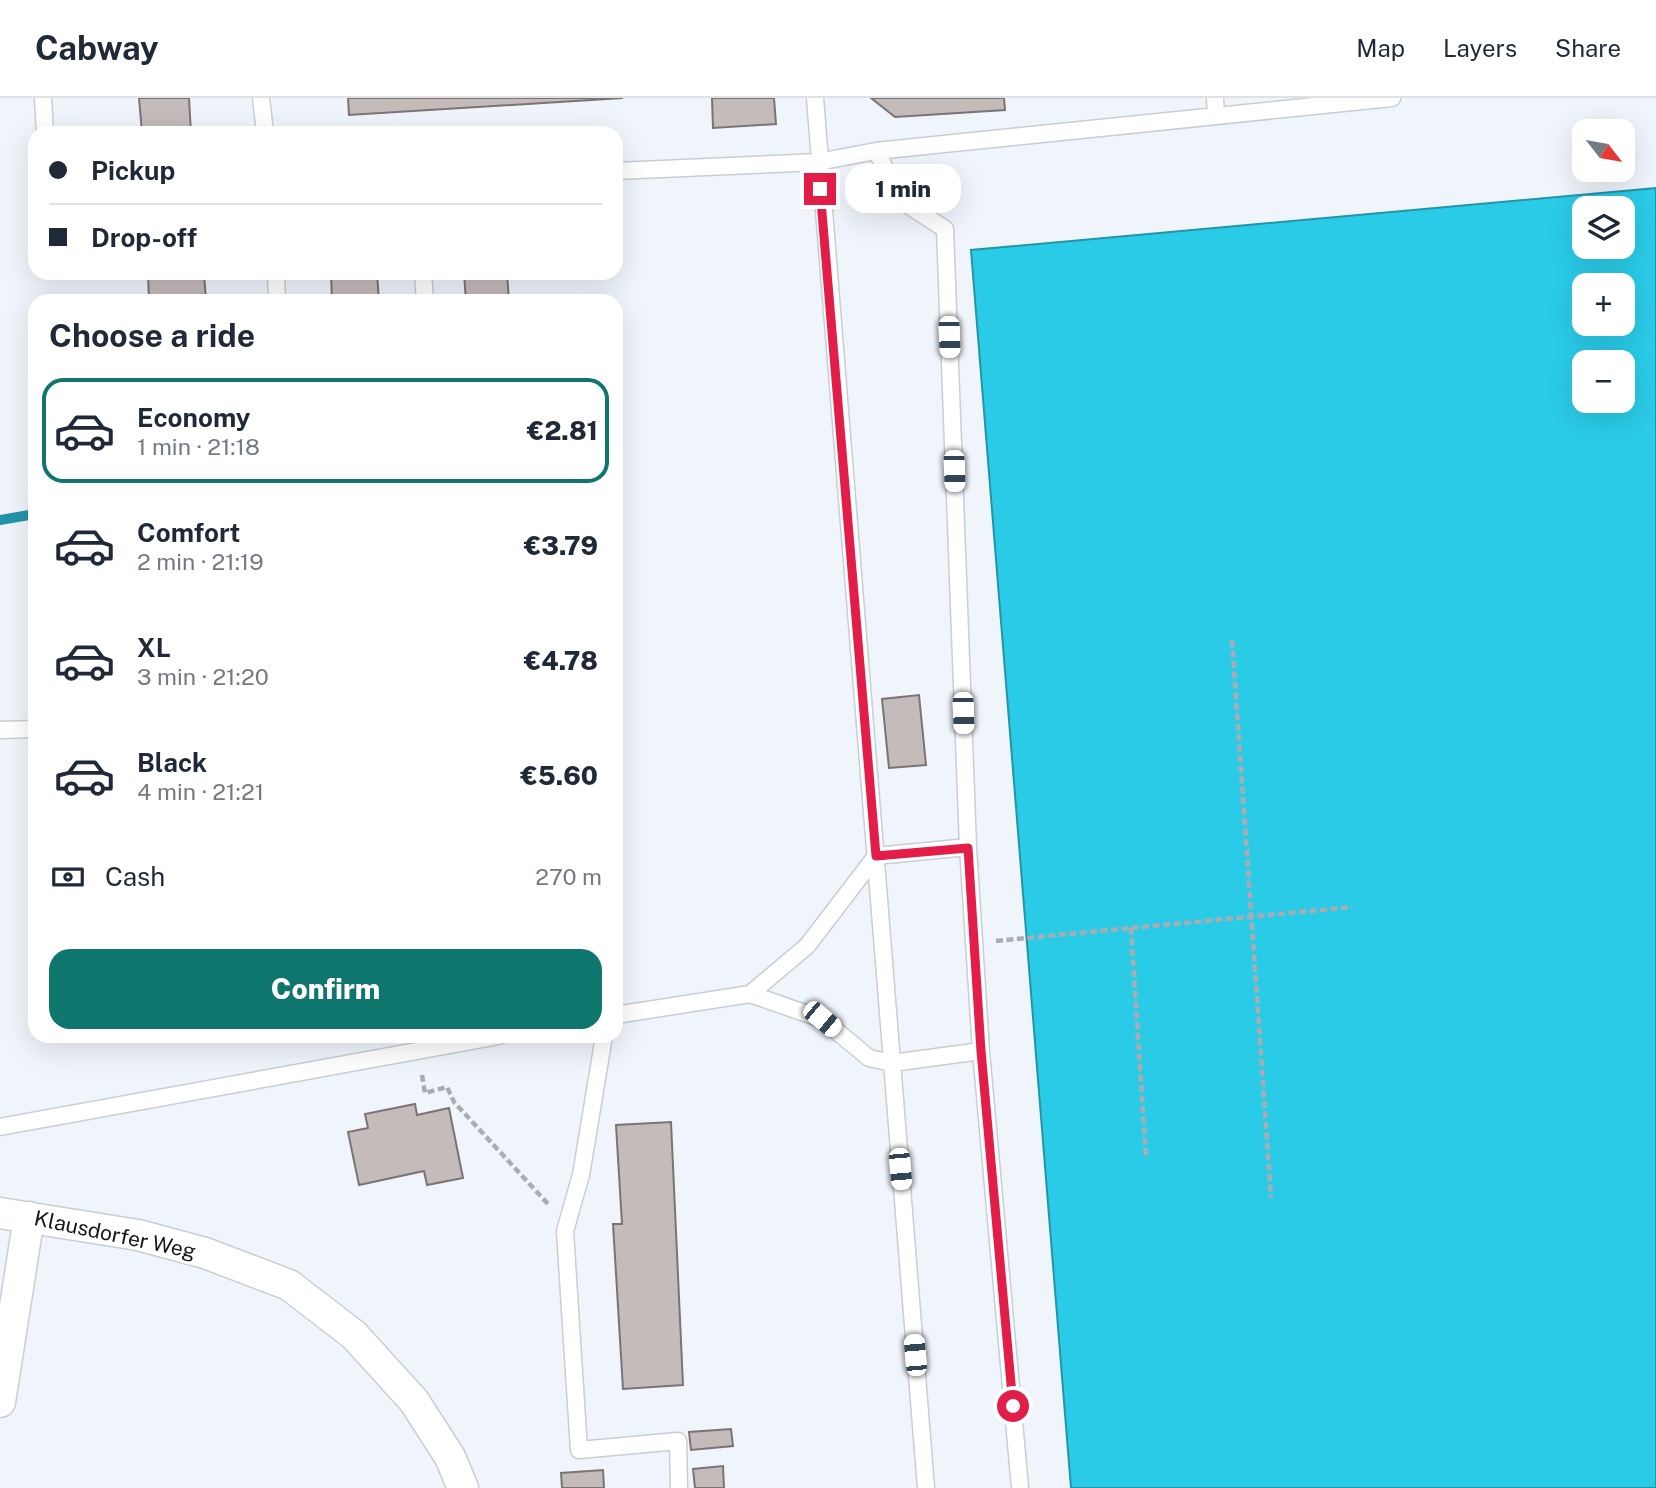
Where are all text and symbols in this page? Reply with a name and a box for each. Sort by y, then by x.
text: Cabway [35,29,159,67]
text: Map [1356,34,1405,62]
text: Layers [1443,34,1517,62]
text: Share [1555,34,1621,62]
north arrow [1572,119,1634,182]
map controls [1572,119,1635,413]
text: Pickup [91,155,175,186]
callout: 1 min [844,164,960,214]
route end [804,173,836,205]
text: 1 min [875,175,931,202]
button: layers [1572,196,1635,259]
text: Drop-off [91,222,197,253]
button: + [1572,273,1635,336]
car [938,316,961,358]
text: Choose a ride [49,317,255,354]
button: − [1572,350,1635,413]
icon: car [53,399,116,462]
text: Economy [137,402,250,433]
text: €2.81 [527,415,598,446]
text: 1 min · 21:18 [137,433,260,460]
car [943,450,966,492]
icon: car [53,514,116,577]
text: Comfort [137,517,240,548]
text: €3.79 [524,530,598,561]
text: 2 min · 21:19 [137,548,264,575]
icon: car [53,629,116,692]
text: XL [137,632,171,663]
text: €4.78 [524,645,598,676]
text: 3 min · 21:20 [137,663,269,690]
car [952,692,975,734]
icon: car [53,744,116,807]
text: Black [137,747,207,778]
text: €5.60 [520,760,598,791]
text: 4 min · 21:21 [137,778,264,805]
icon: cash [49,858,87,896]
text: Cash [105,861,165,892]
text: 270 m [535,863,602,890]
button: Confirm [49,949,602,1029]
car [800,997,845,1041]
car [888,1147,913,1191]
street label: Klausdorfer Weg [32,1205,198,1264]
car [903,1333,928,1377]
route start [997,1390,1029,1422]

